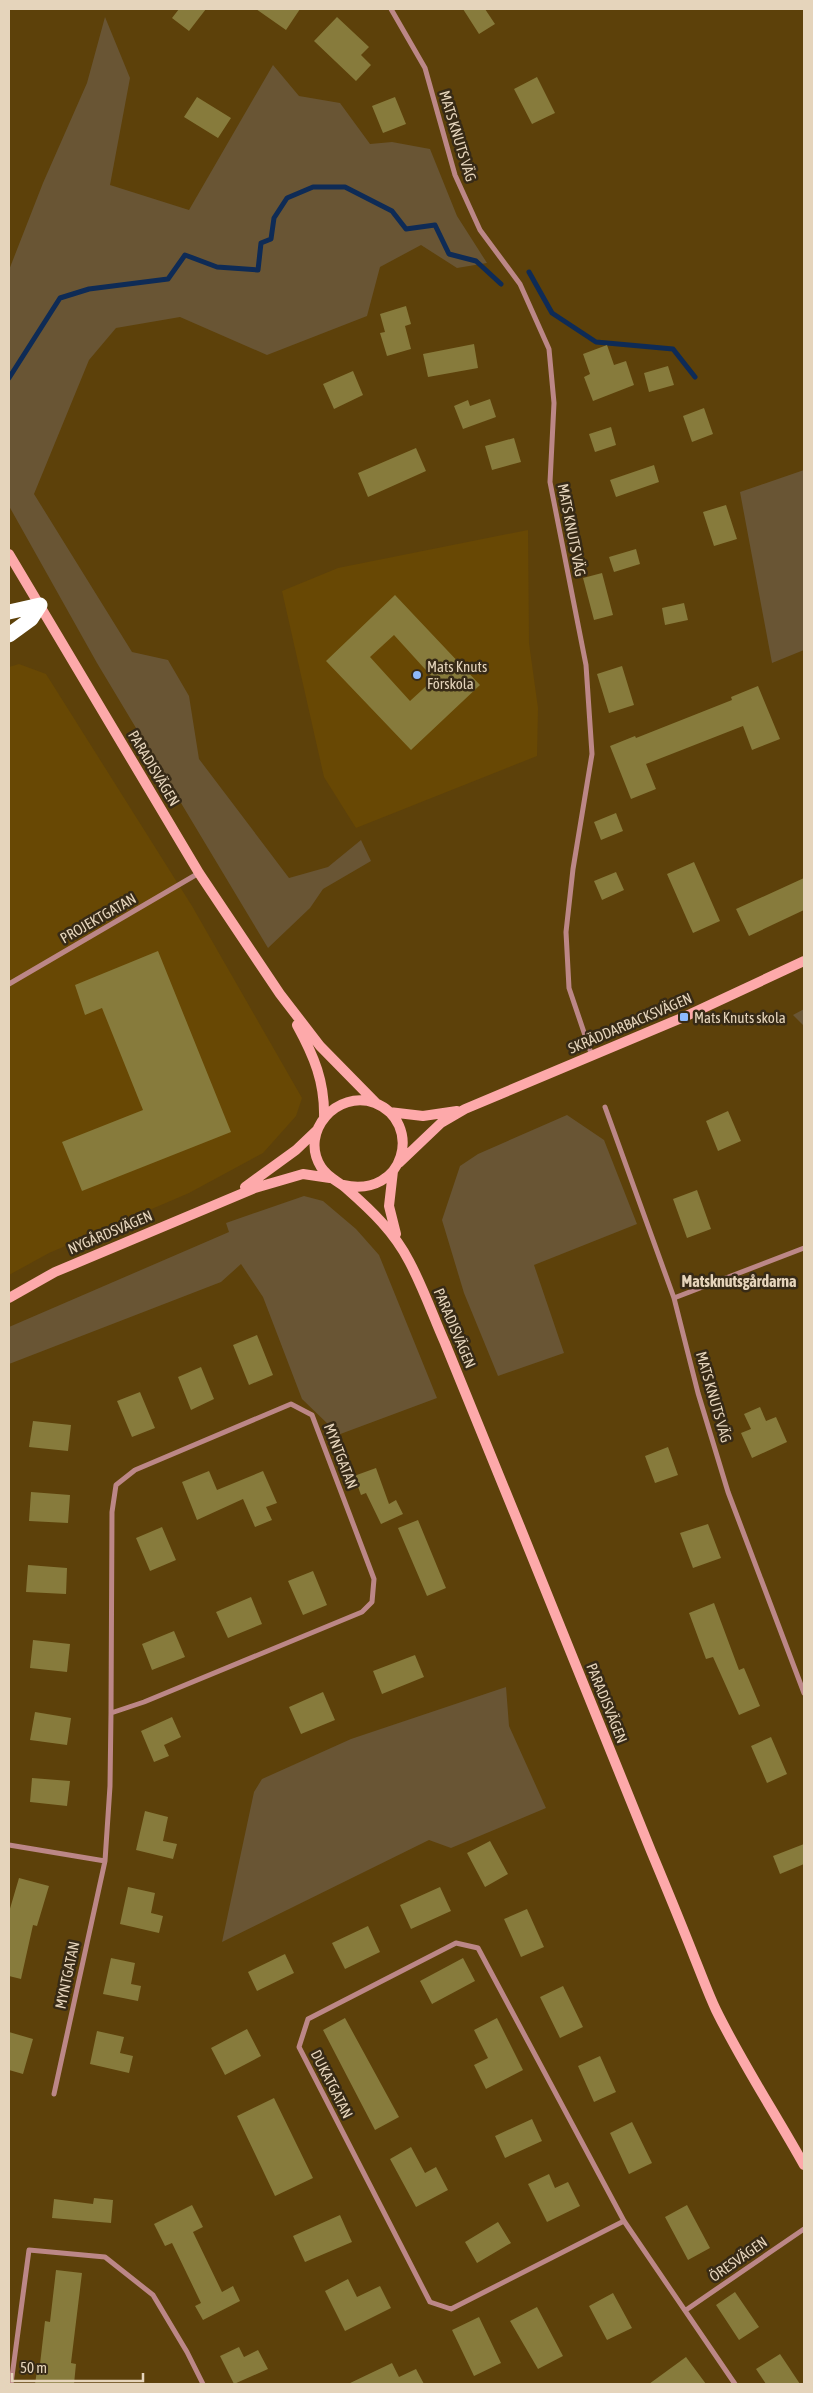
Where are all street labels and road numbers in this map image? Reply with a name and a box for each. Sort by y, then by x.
street label: MATS KNUTS VÄG [436,89,480,184]
street label: MATS KNUTS VÄG [555,482,589,578]
street label: PARADISVÄGEN [125,727,183,809]
street label: PROJEKTGATAN [57,889,139,947]
street label: SKRÄDDARBACKSVÄGEN [566,989,694,1057]
street label: NYGÅRDSVÄGEN [65,1207,155,1257]
street label: PARADISVÄGEN [431,1286,479,1370]
street label: MATS KNUTS VÄG [693,1349,735,1445]
street label: MYNTGATAN [321,1421,361,1491]
street label: PARADISVÄGEN [583,1660,631,1746]
street label: MYNTGATAN [52,1940,82,2010]
street label: DUKATGATAN [308,2047,356,2121]
street label: ÖRESVÄGEN [706,2233,770,2285]

